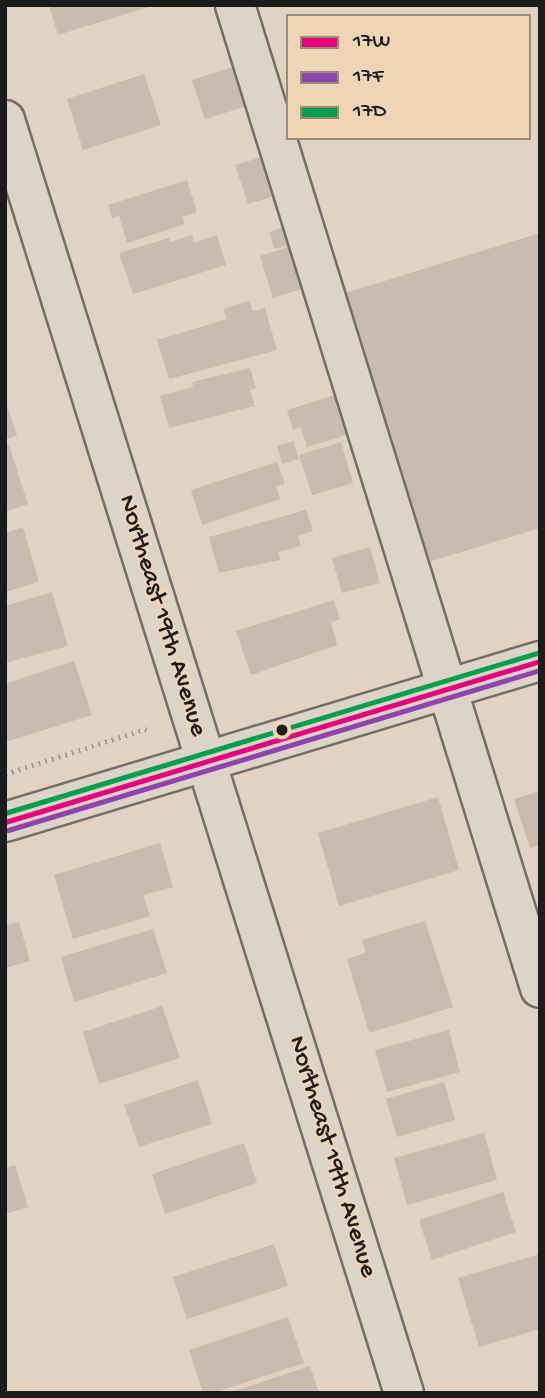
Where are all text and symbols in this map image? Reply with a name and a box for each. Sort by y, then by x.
legend [286,14,531,140]
text: 17W [353,30,390,55]
text: 17F [353,65,383,90]
text: 17D [353,100,386,125]
street label: Northeast 19th Avenue [109,491,213,741]
unlabelled marker [275,723,289,737]
street label: Northeast 19th Avenue [279,1032,383,1282]

